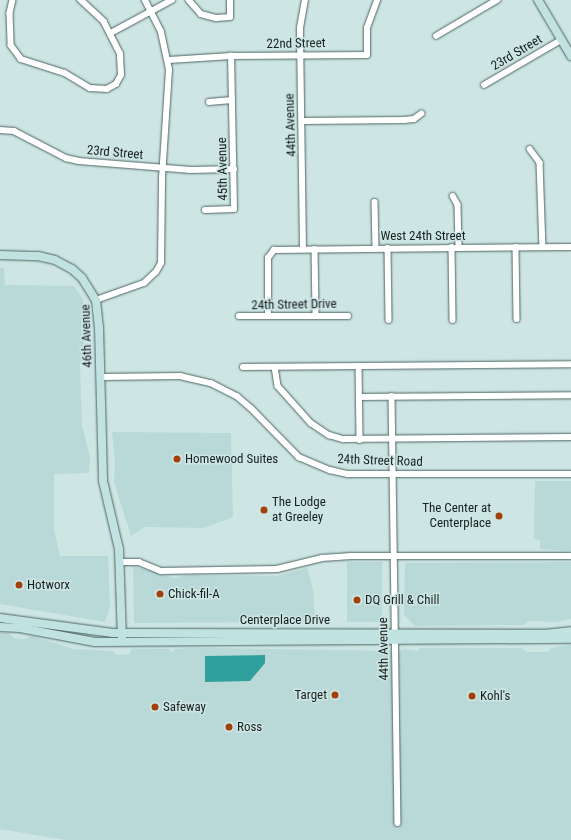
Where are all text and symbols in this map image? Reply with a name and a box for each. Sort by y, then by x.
street label: 23rd Street [489,32,545,74]
street label: 22nd Street [266,36,326,52]
street label: 44th Avenue [282,93,300,157]
street label: 45th Avenue [215,137,231,201]
street label: 23rd Street [86,143,144,163]
street label: West 24th Street [381,228,465,244]
street label: 24th Street Drive [251,296,337,314]
street label: 46th Avenue [78,304,96,368]
place label: Homewood Suites [185,451,278,467]
street label: 24th Street Road [337,452,423,470]
marker: Homewood Suites [172,454,182,464]
place label: The Lodge at Greeley [272,495,326,526]
place label: The Center at Centerplace [422,501,491,532]
marker: The Lodge at Greeley [259,505,269,515]
marker: The Center at Centerplace [494,511,504,521]
place label: Hotworx [27,577,70,593]
marker: Hotworx [14,580,24,590]
place label: Chick-fil-A [168,586,220,602]
marker: Chick-fil-A [155,589,165,599]
place label: DQ Grill & Chill [365,592,439,608]
marker: DQ Grill & Chill [352,595,362,605]
street label: Centerplace Drive [240,612,330,628]
street label: 44th Avenue [376,617,392,681]
place label: Target [295,687,327,703]
place label: Kohl's [480,688,510,704]
marker: Target [330,690,340,700]
marker: Kohl's [467,691,477,701]
place label: Safeway [163,699,206,715]
marker: Safeway [150,702,160,712]
place label: Ross [237,719,262,735]
marker: Ross [224,722,234,732]

